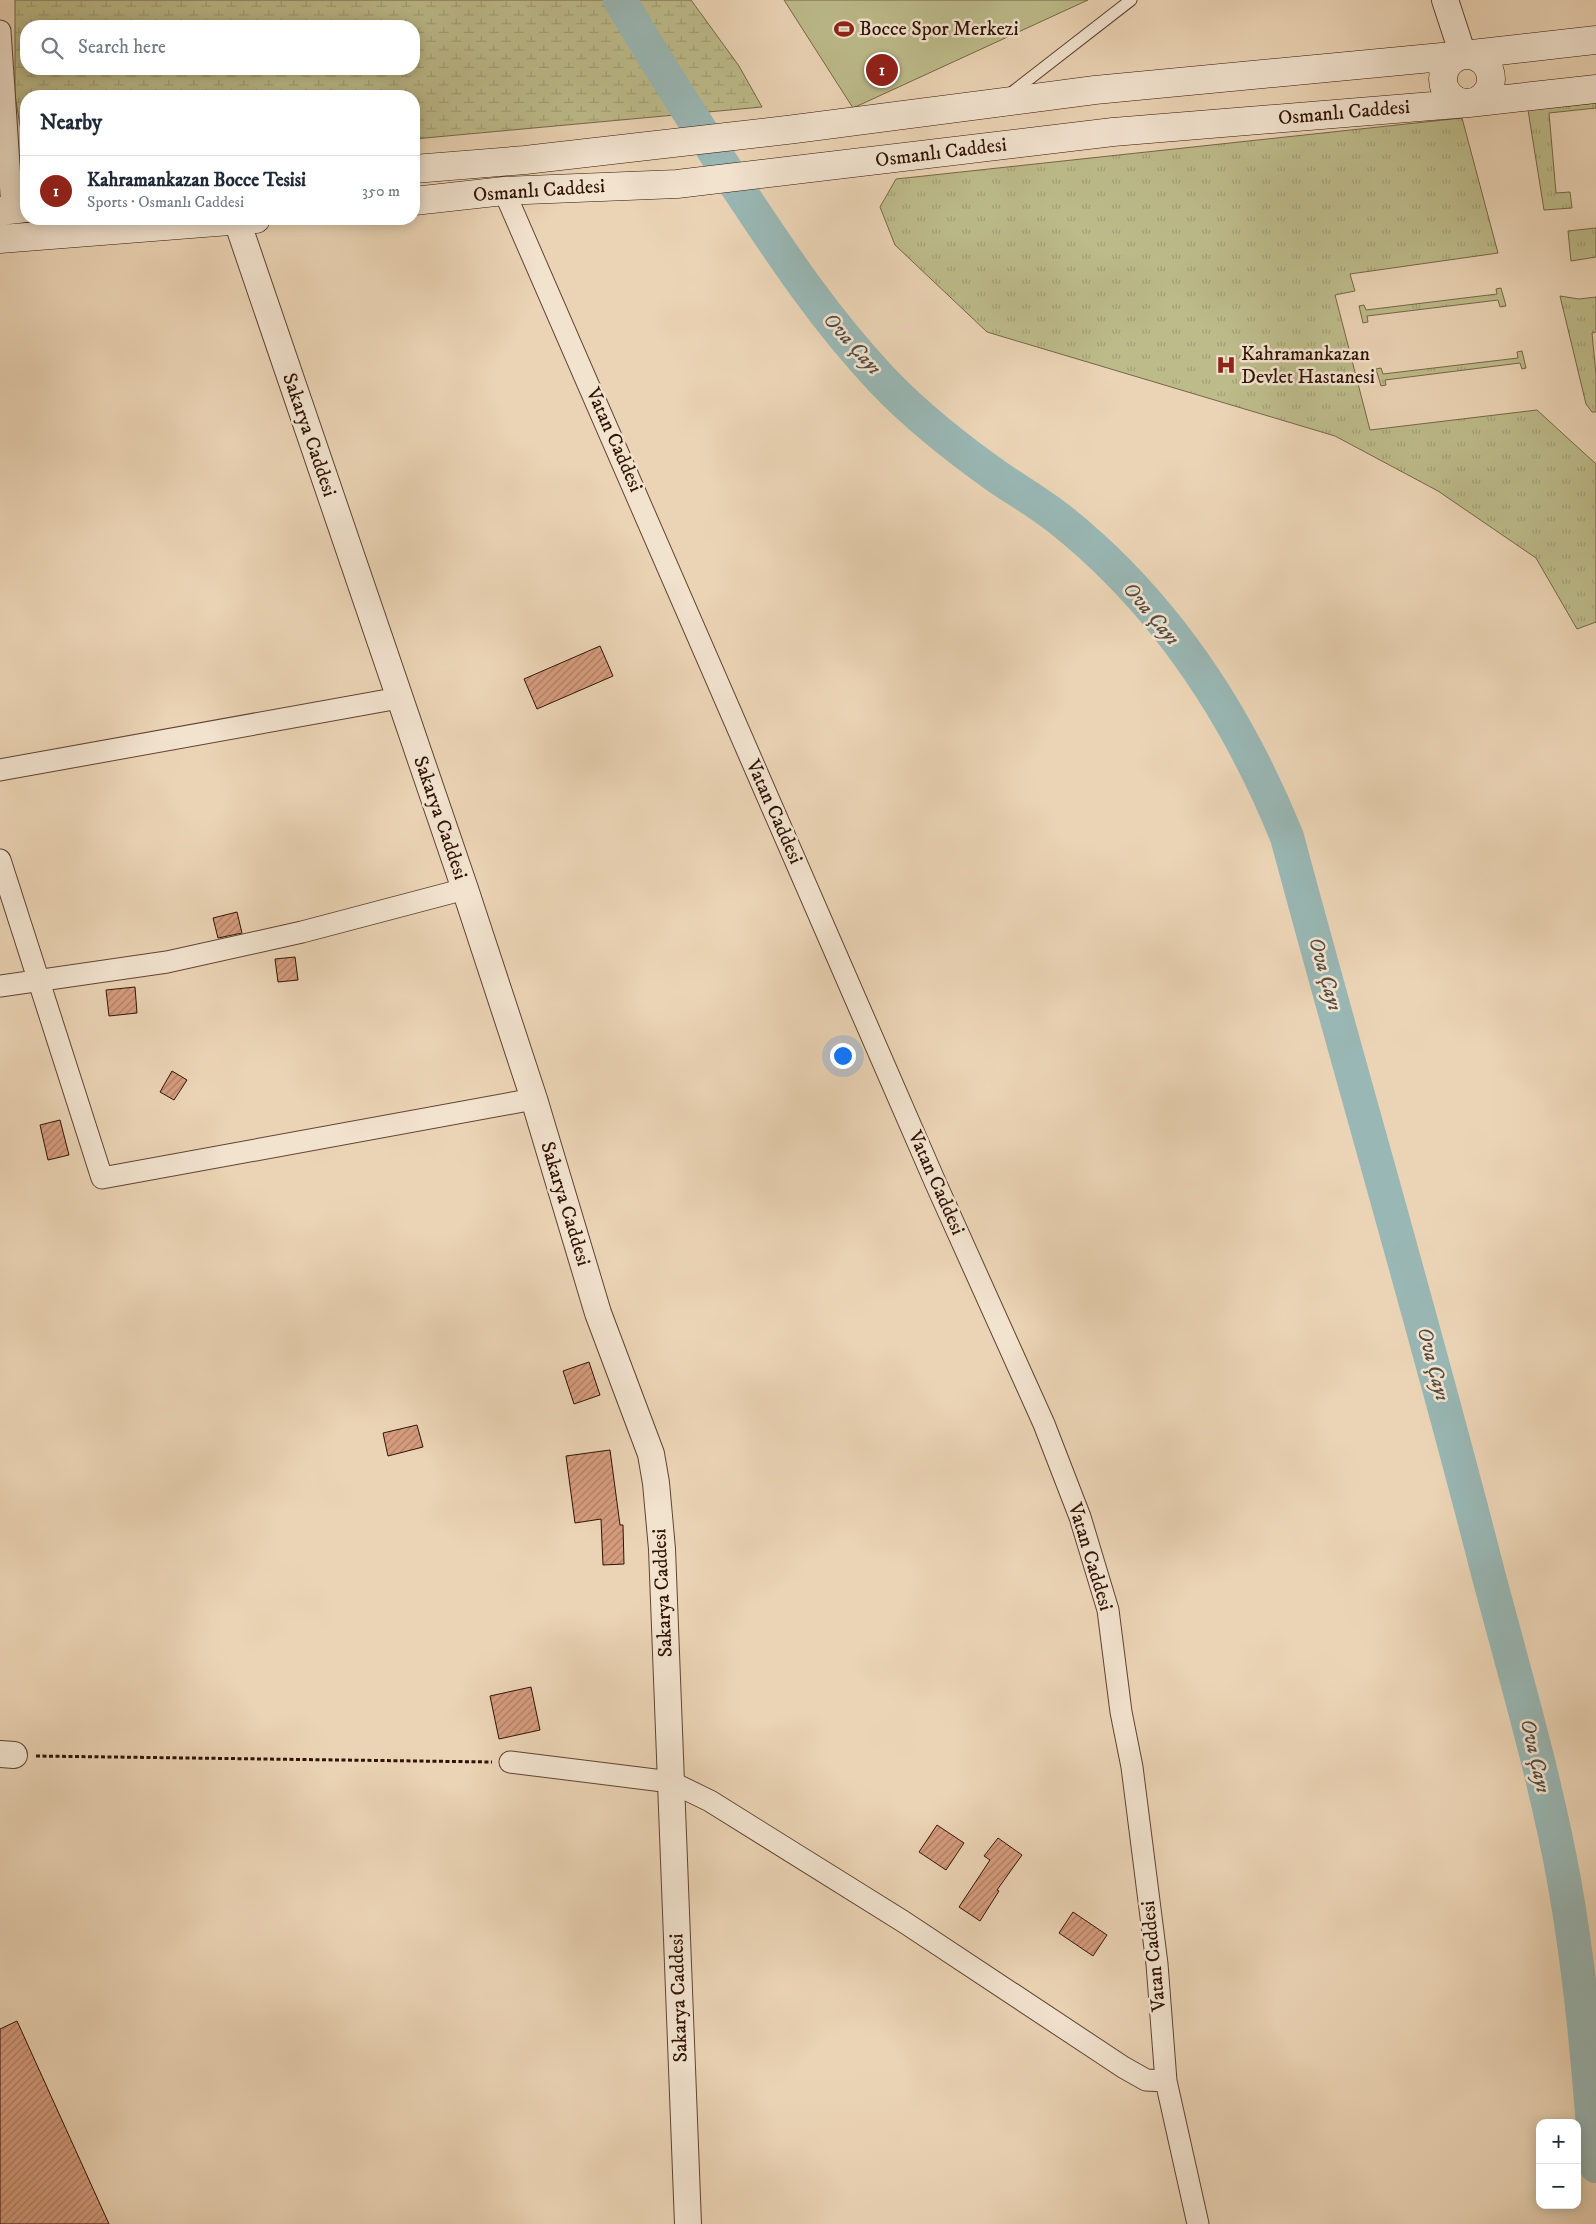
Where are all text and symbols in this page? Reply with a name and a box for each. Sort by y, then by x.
place label: Bocce Spor Merkezi [859,17,1019,42]
sports icon: Bocce Spor Merkezi [833,18,855,40]
search box [20,20,420,75]
icon: search [38,34,66,62]
text: Search here [78,36,166,59]
pin: 1 [866,51,898,89]
street label: Osmanlı Caddesi [1277,95,1411,131]
text: Nearby [40,110,102,136]
street label: Osmanlı Caddesi [874,133,1008,173]
text: Kahramankazan Bocce Tesisi [87,169,306,192]
street label: Osmanlı Caddesi [472,174,606,208]
text: 1 [53,181,59,201]
text: 350 m [362,181,400,201]
text: Sports · Osmanlı Caddesi [87,192,244,212]
water label: Ova Çayı [817,307,887,381]
place label: Kahramankazan Devlet Hastanesi [1241,342,1375,390]
hospital icon: Kahramankazan Devlet Hastanesi [1215,354,1237,376]
street label: Sakarya Caddesi [276,370,342,500]
street label: Vatan Caddesi [580,383,648,496]
water label: Ova Çayı [1117,577,1185,651]
street label: Sakarya Caddesi [407,753,473,883]
street label: Vatan Caddesi [740,755,808,868]
water label: Ova Çayı [1302,934,1348,1014]
your location [830,1043,856,1069]
street label: Vatan Caddesi [902,1126,970,1239]
street label: Sakarya Caddesi [534,1139,596,1269]
water label: Ova Çayı [1411,1324,1455,1404]
street label: Vatan Caddesi [1061,1499,1118,1614]
street label: Sakarya Caddesi [647,1528,679,1658]
water label: Ova Çayı [1514,1716,1556,1796]
street label: Vatan Caddesi [1136,1899,1172,2014]
street label: Sakarya Caddesi [664,1933,694,2063]
map controls [1536,2119,1581,2209]
button: + [1536,2119,1581,2164]
button: − [1536,2164,1581,2209]

